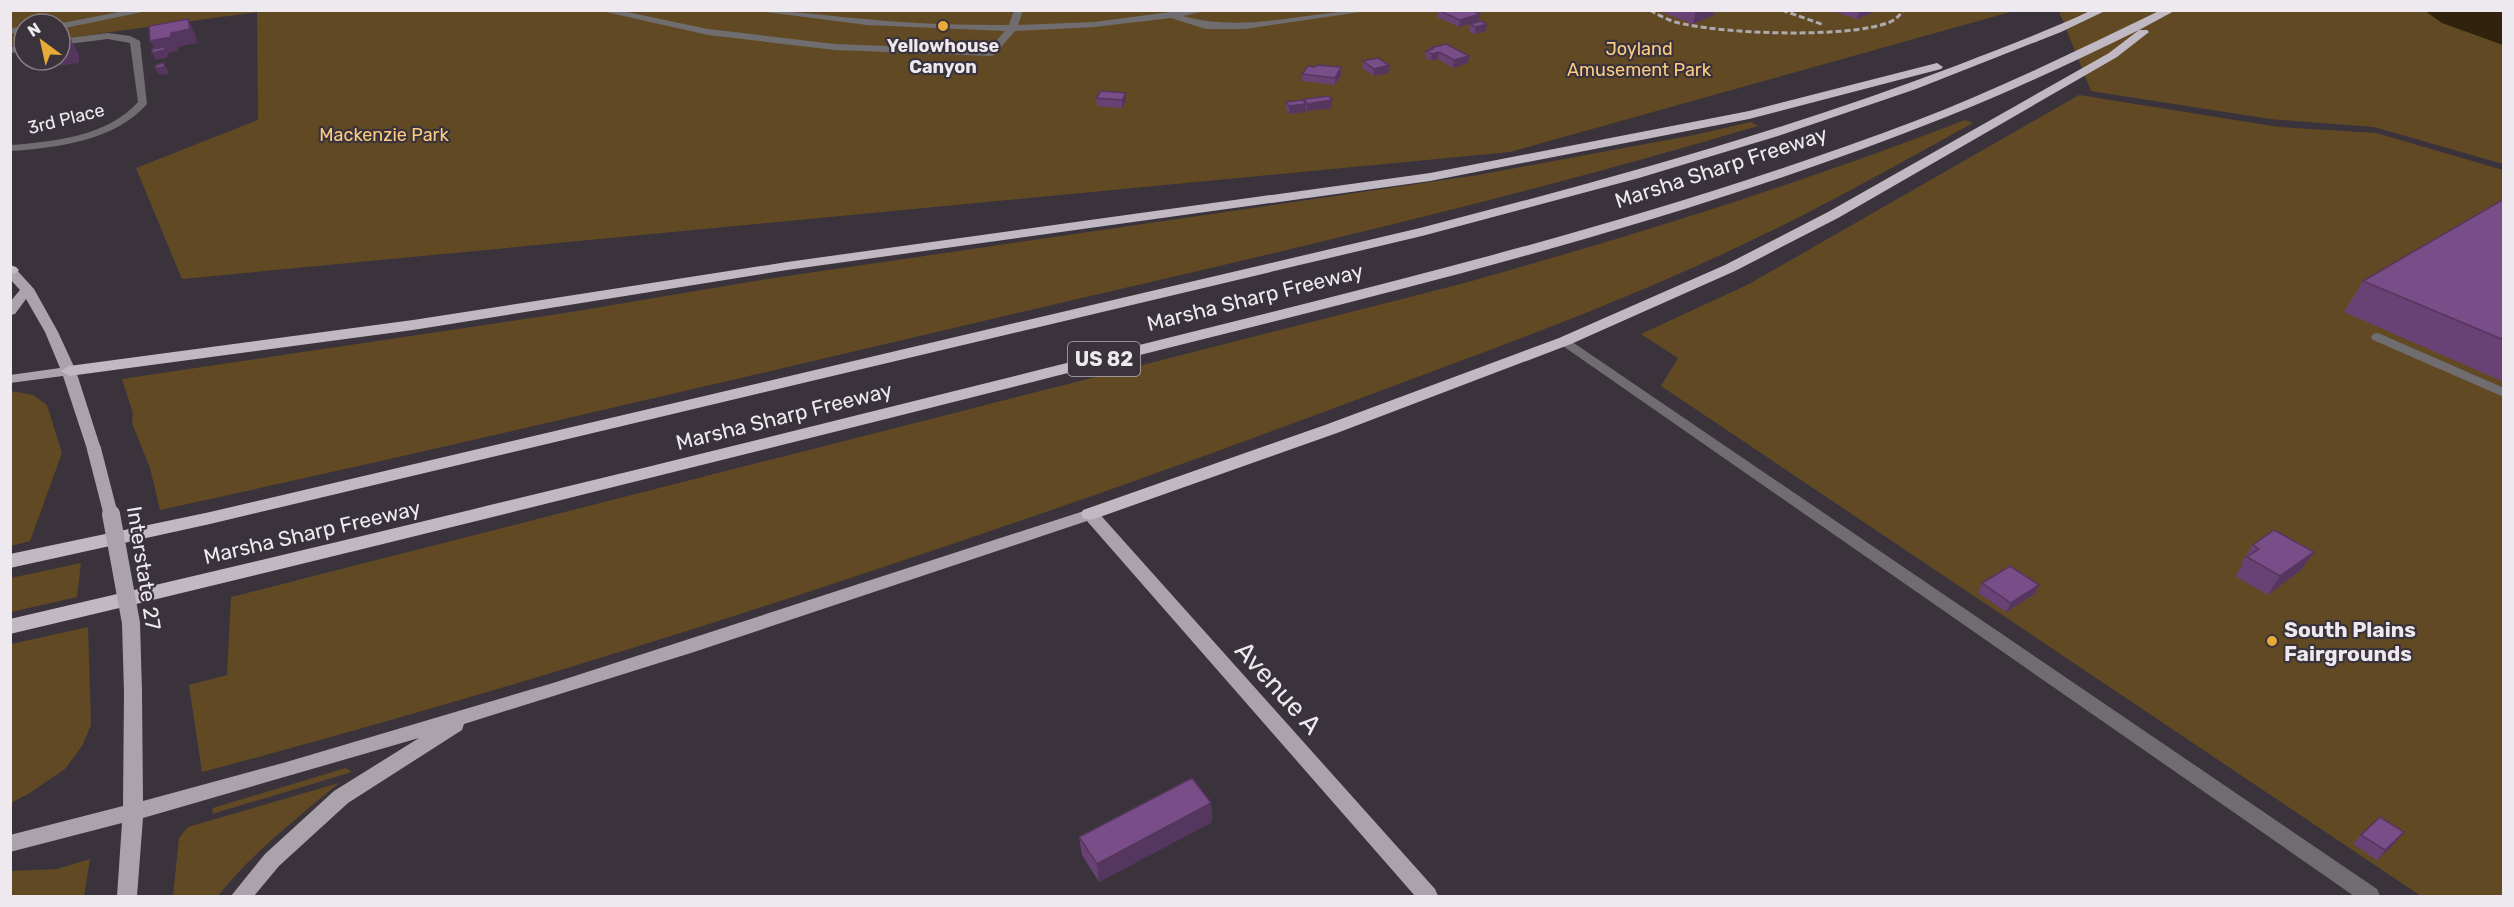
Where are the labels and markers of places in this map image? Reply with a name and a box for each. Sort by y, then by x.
marker: Yellowhouse Canyon [936,19,950,33]
place label: Yellowhouse Canyon [887,35,999,78]
place label: South Plains Fairgrounds [2284,617,2416,666]
marker: South Plains Fairgrounds [2265,634,2279,648]

